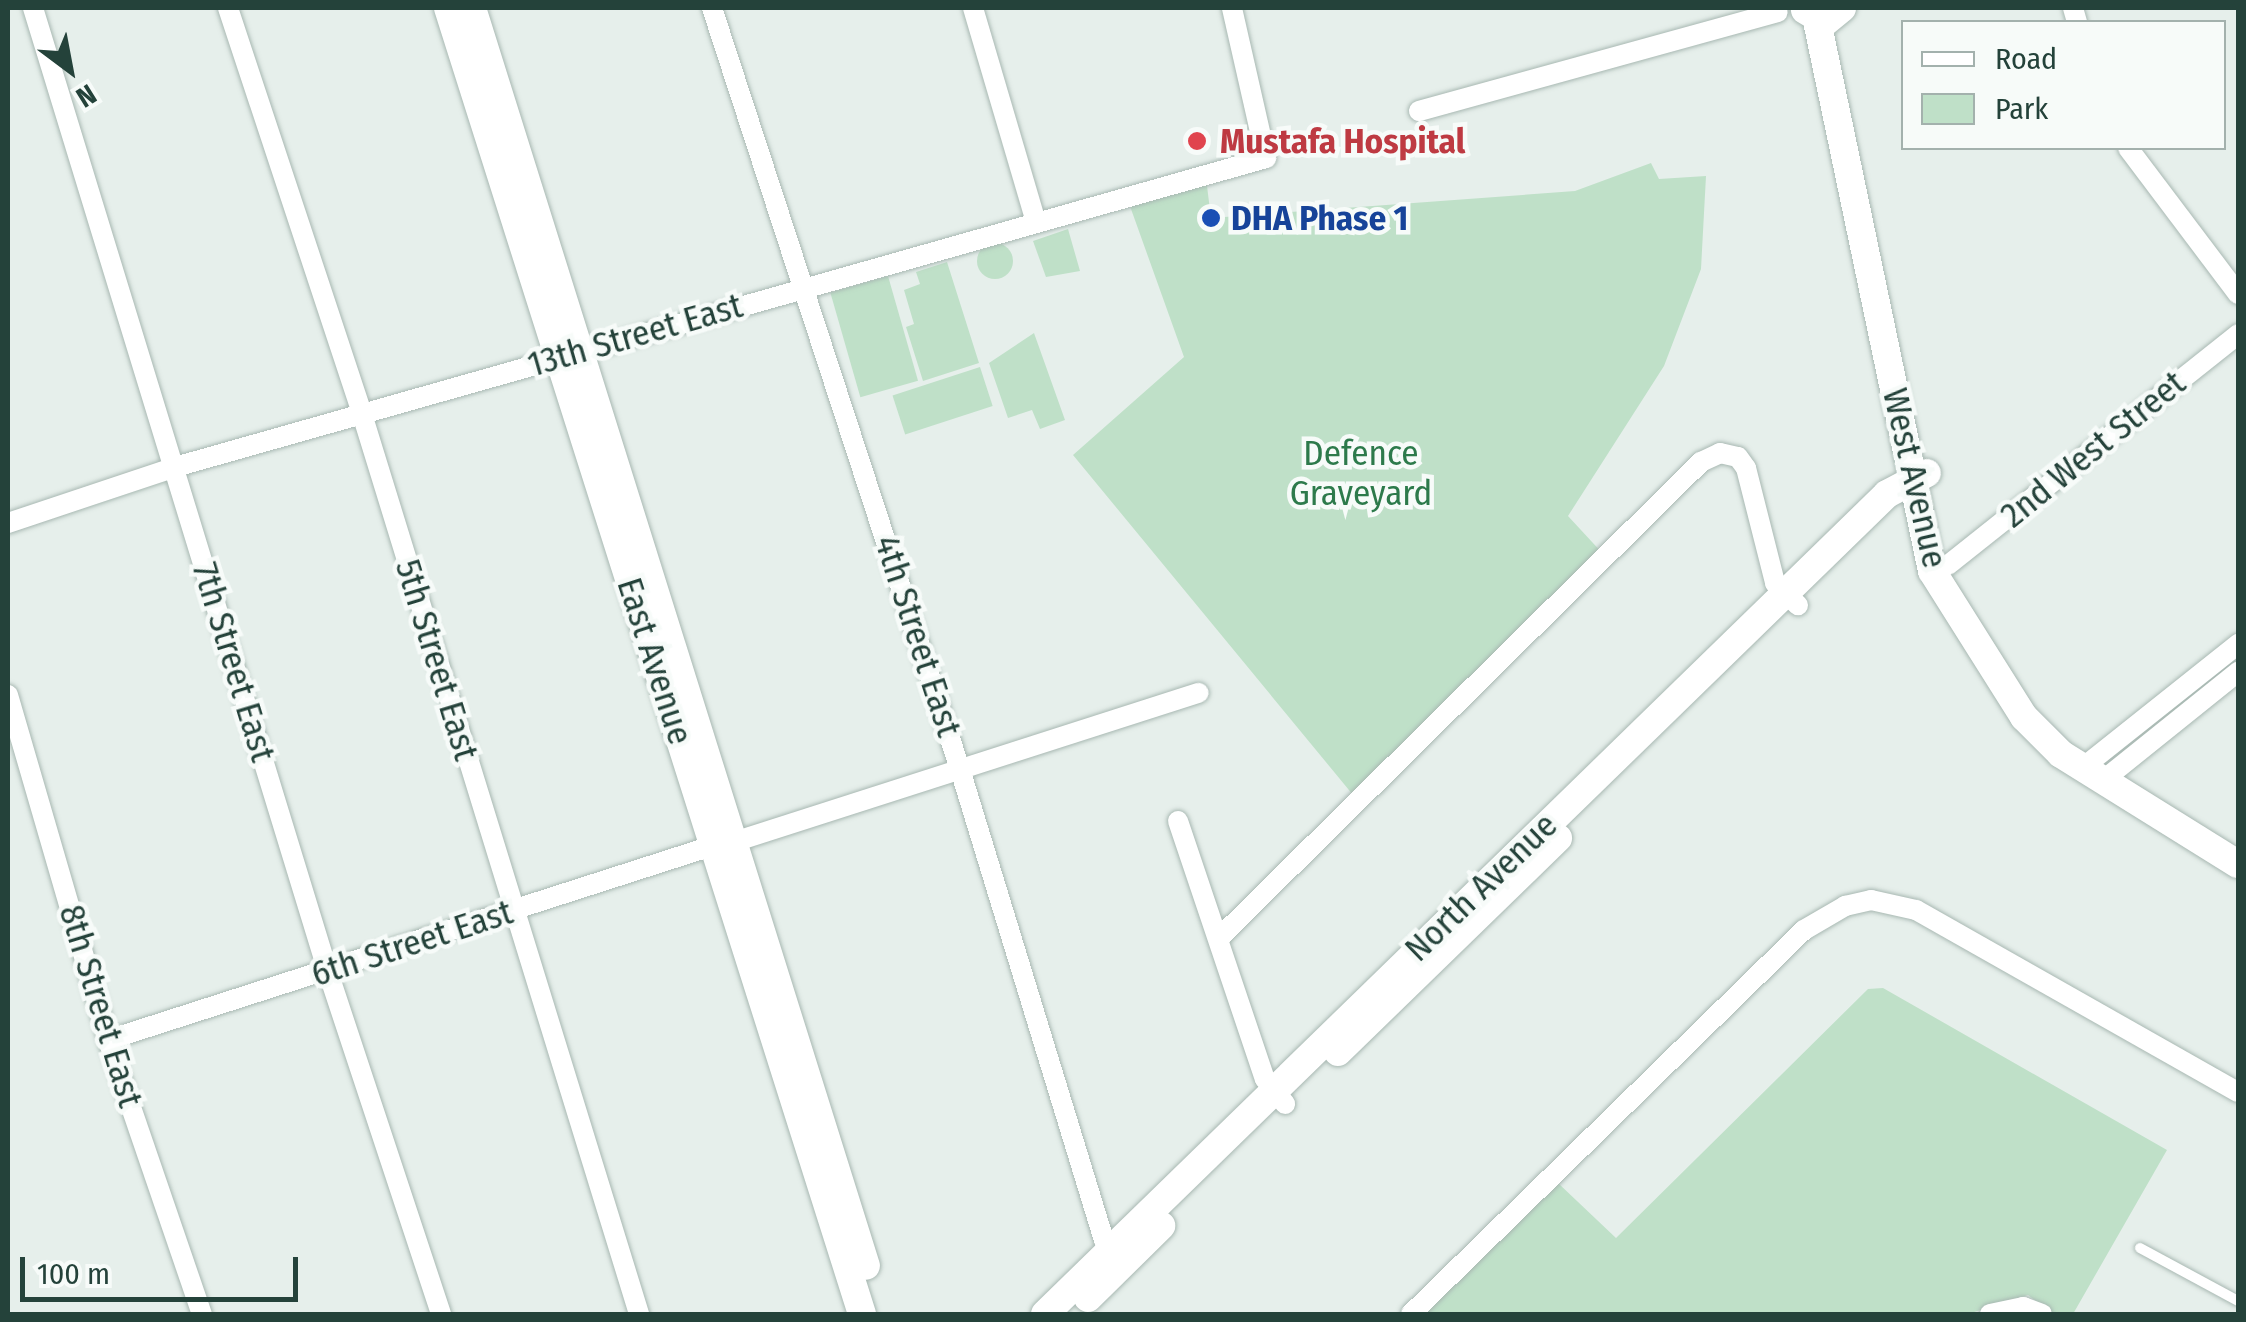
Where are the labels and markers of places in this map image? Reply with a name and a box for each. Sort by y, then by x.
place label: Mustafa Hospital [1220,120,1465,162]
marker: Mustafa Hospital [1184,128,1210,154]
place label: DHA Phase 1 [1231,197,1408,239]
marker: DHA Phase 1 [1200,207,1222,229]

